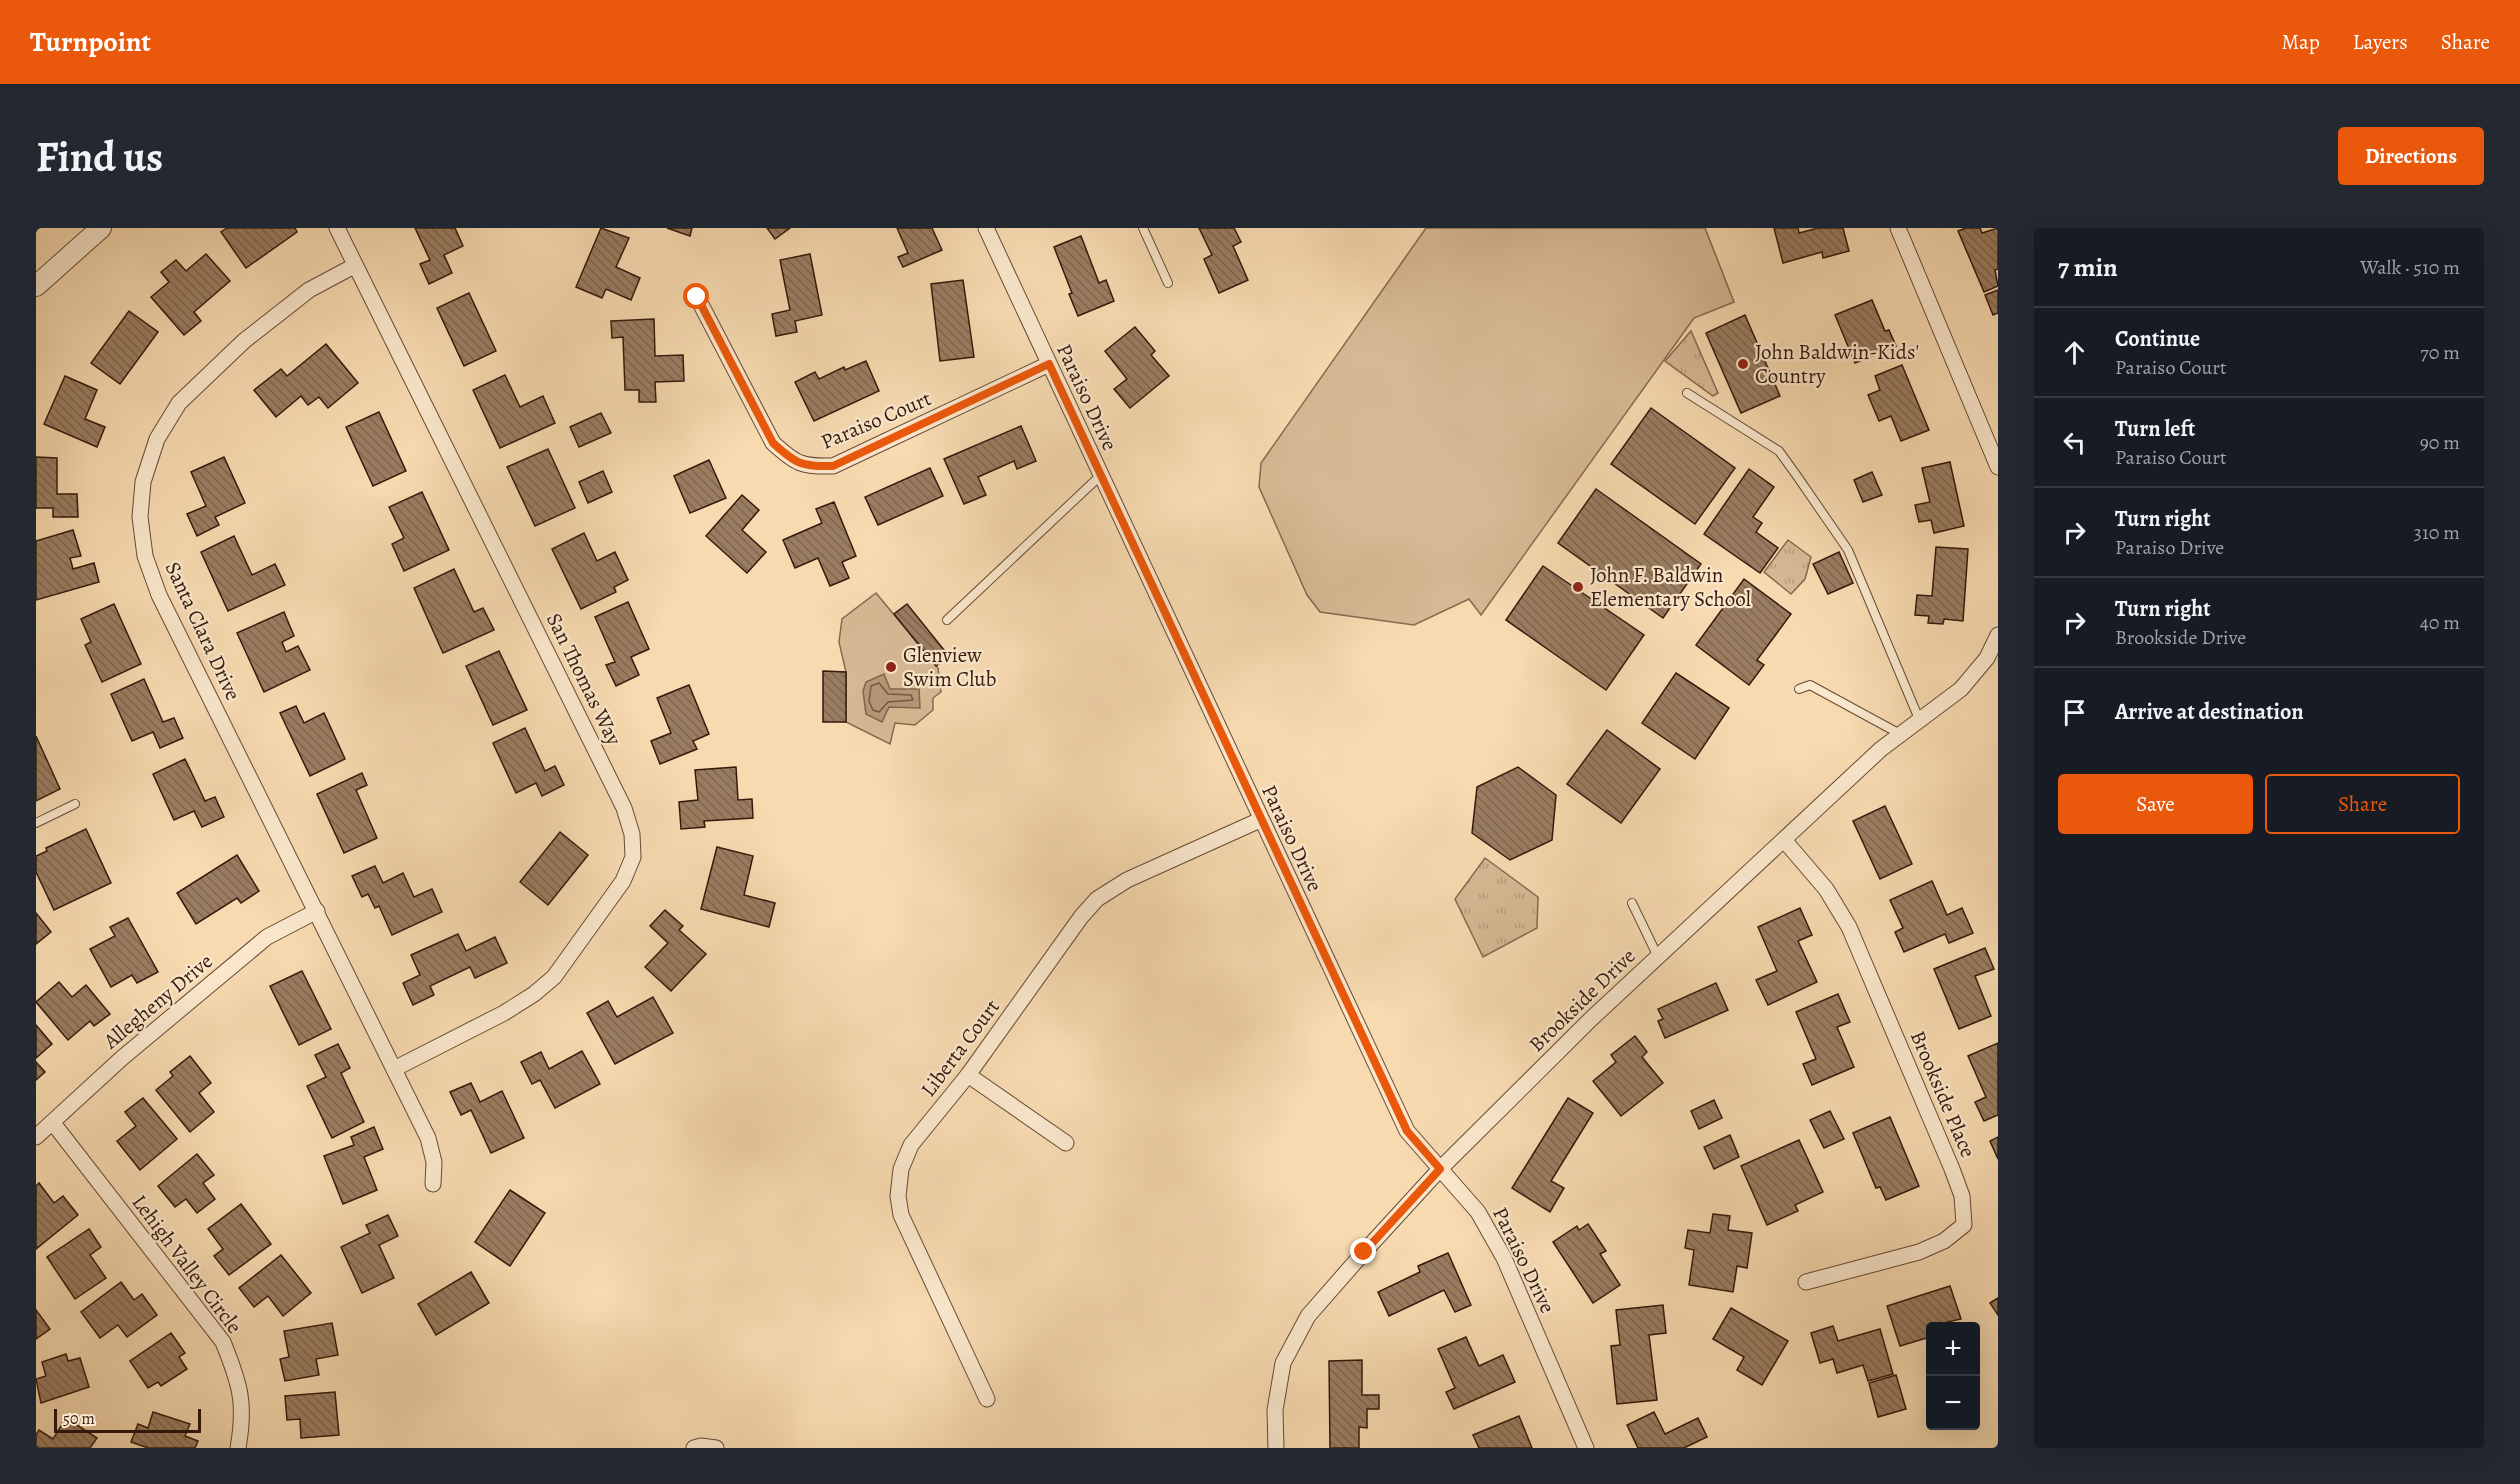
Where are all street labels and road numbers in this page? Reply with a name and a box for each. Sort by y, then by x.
street label: Paraiso Drive [1050,339,1124,455]
street label: Paraiso Court [817,384,935,456]
street label: Santa Clara Drive [159,557,247,705]
street label: San Thomas Way [540,608,628,750]
street label: Paraiso Drive [1255,780,1329,896]
street label: Brookside Drive [1523,942,1641,1058]
street label: Allegheny Drive [97,947,218,1056]
street label: Liberta Court [914,994,1006,1102]
street label: Brookside Place [1904,1026,1982,1162]
street label: Lehigh Valley Circle [126,1189,248,1339]
street label: Paraiso Drive [1486,1202,1562,1318]

